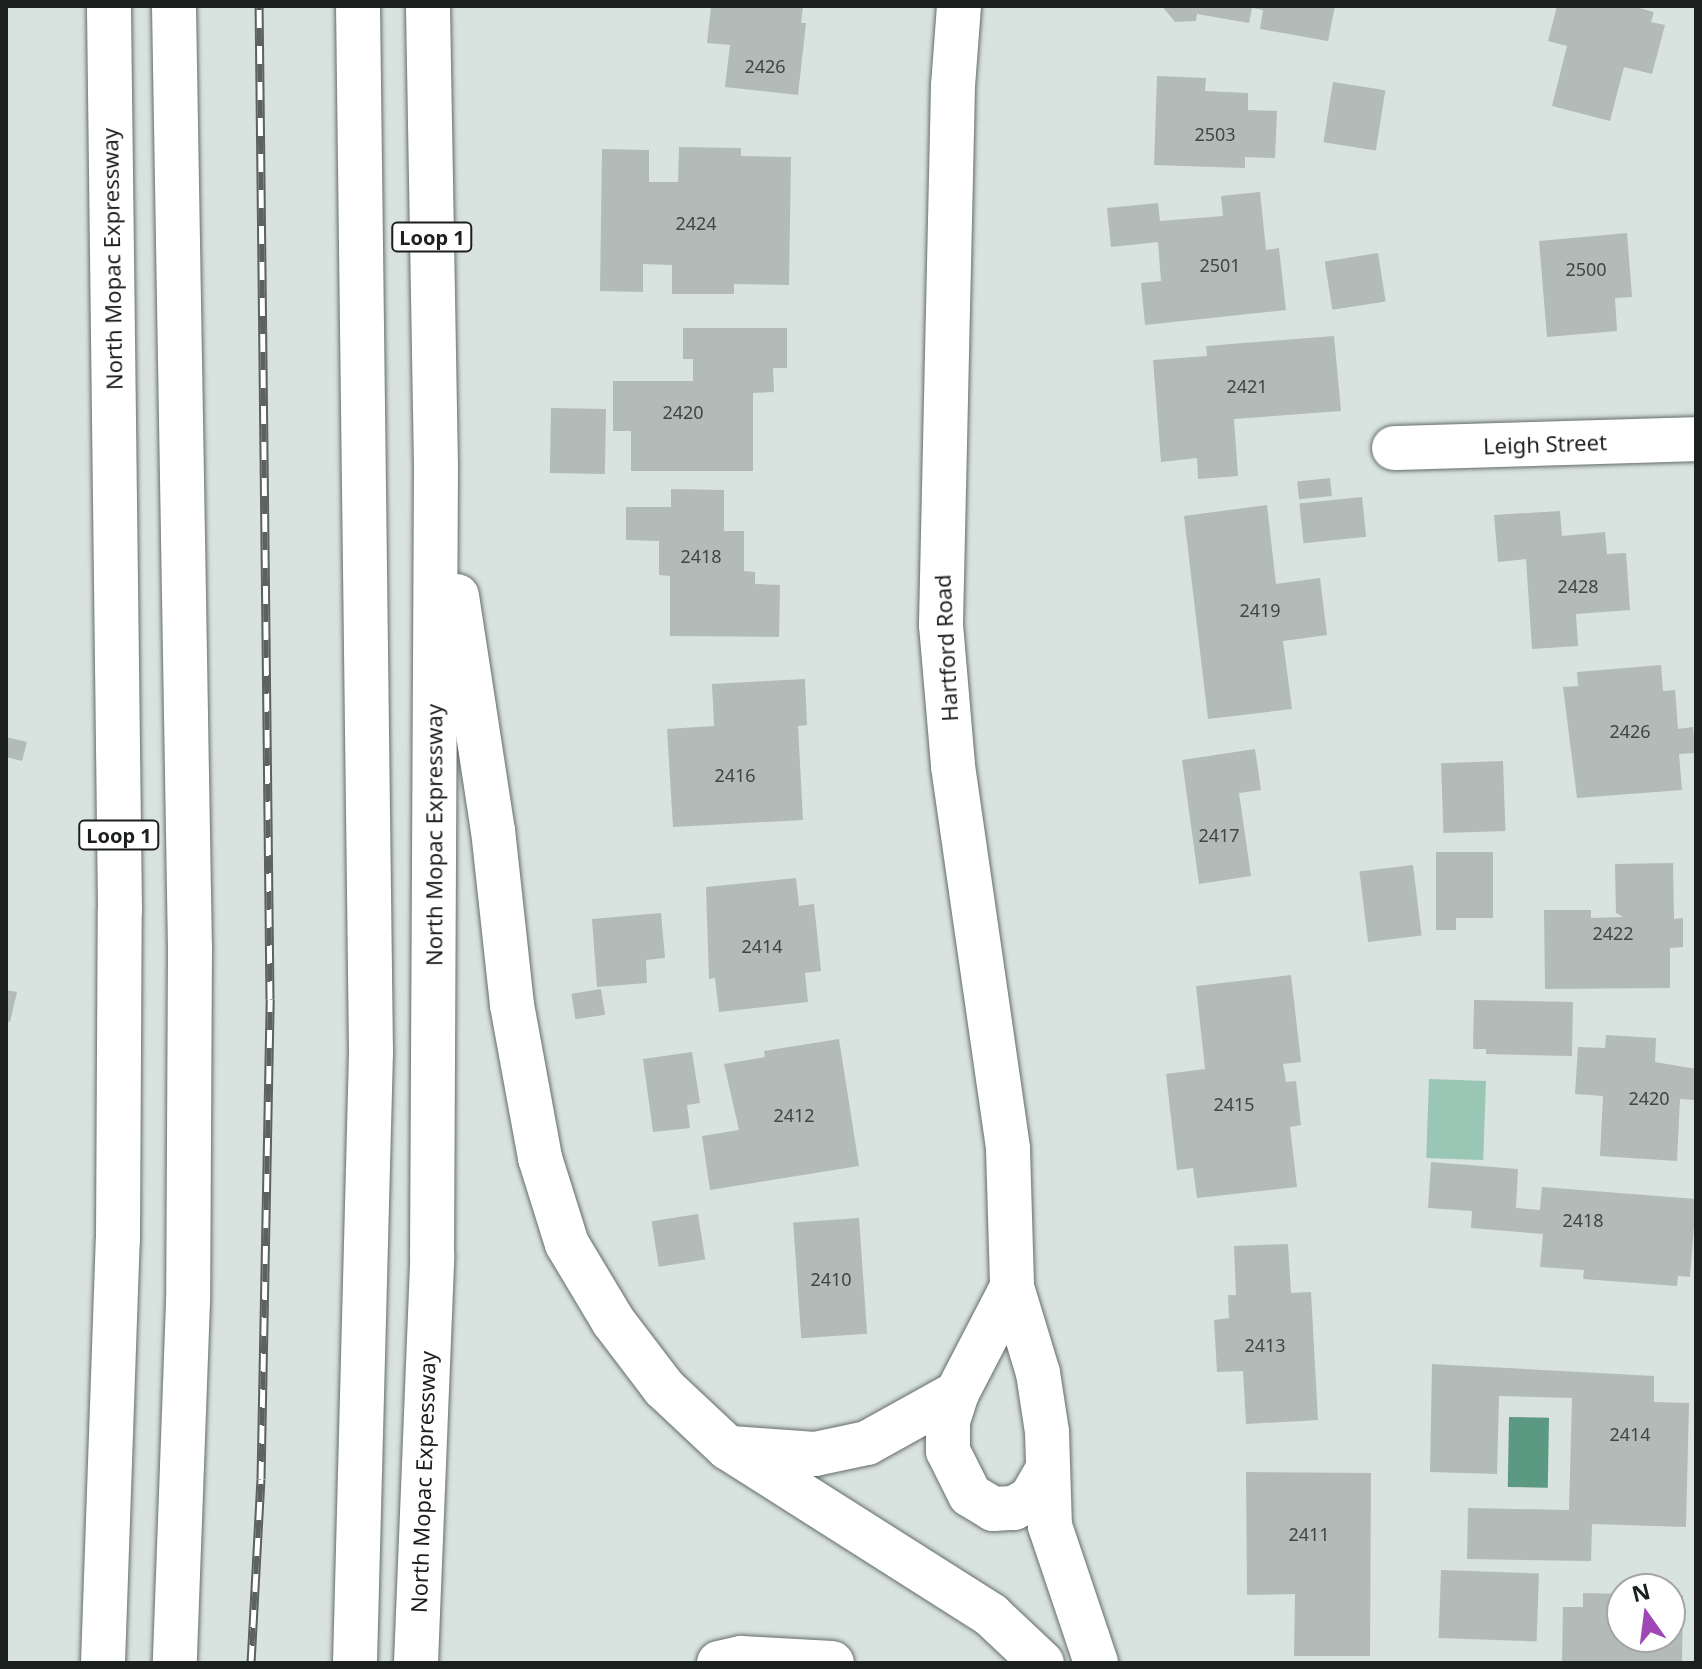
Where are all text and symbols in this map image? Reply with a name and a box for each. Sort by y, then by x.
house number: 2426 [744,55,786,77]
house number: 2503 [1194,123,1236,145]
street label: North Mopac Expressway [97,128,127,390]
house number: 2424 [675,212,717,234]
road number: Loop 1 [390,221,474,253]
house number: 2501 [1199,254,1241,276]
house number: 2500 [1565,258,1607,280]
house number: 2421 [1226,375,1268,397]
house number: 2420 [662,401,704,423]
street label: Leigh Street [1483,429,1607,459]
house number: 2418 [680,545,722,567]
street label: Hartford Road [929,574,963,722]
house number: 2428 [1557,575,1599,597]
house number: 2419 [1239,599,1281,621]
street label: North Mopac Expressway [421,704,447,966]
house number: 2426 [1609,720,1651,742]
house number: 2416 [714,764,756,786]
road number: Loop 1 [77,819,161,851]
house number: 2417 [1198,824,1240,846]
house number: 2422 [1592,922,1634,944]
house number: 2414 [741,935,783,957]
house number: 2420 [1628,1087,1670,1109]
house number: 2415 [1213,1093,1255,1115]
house number: 2412 [773,1104,815,1126]
house number: 2418 [1562,1209,1604,1231]
house number: 2410 [810,1268,852,1290]
house number: 2413 [1244,1334,1286,1356]
street label: North Mopac Expressway [405,1351,441,1613]
house number: 2414 [1609,1423,1651,1445]
house number: 2411 [1288,1523,1330,1545]
north arrow [1606,1573,1686,1653]
text: N [1628,1575,1653,1608]

